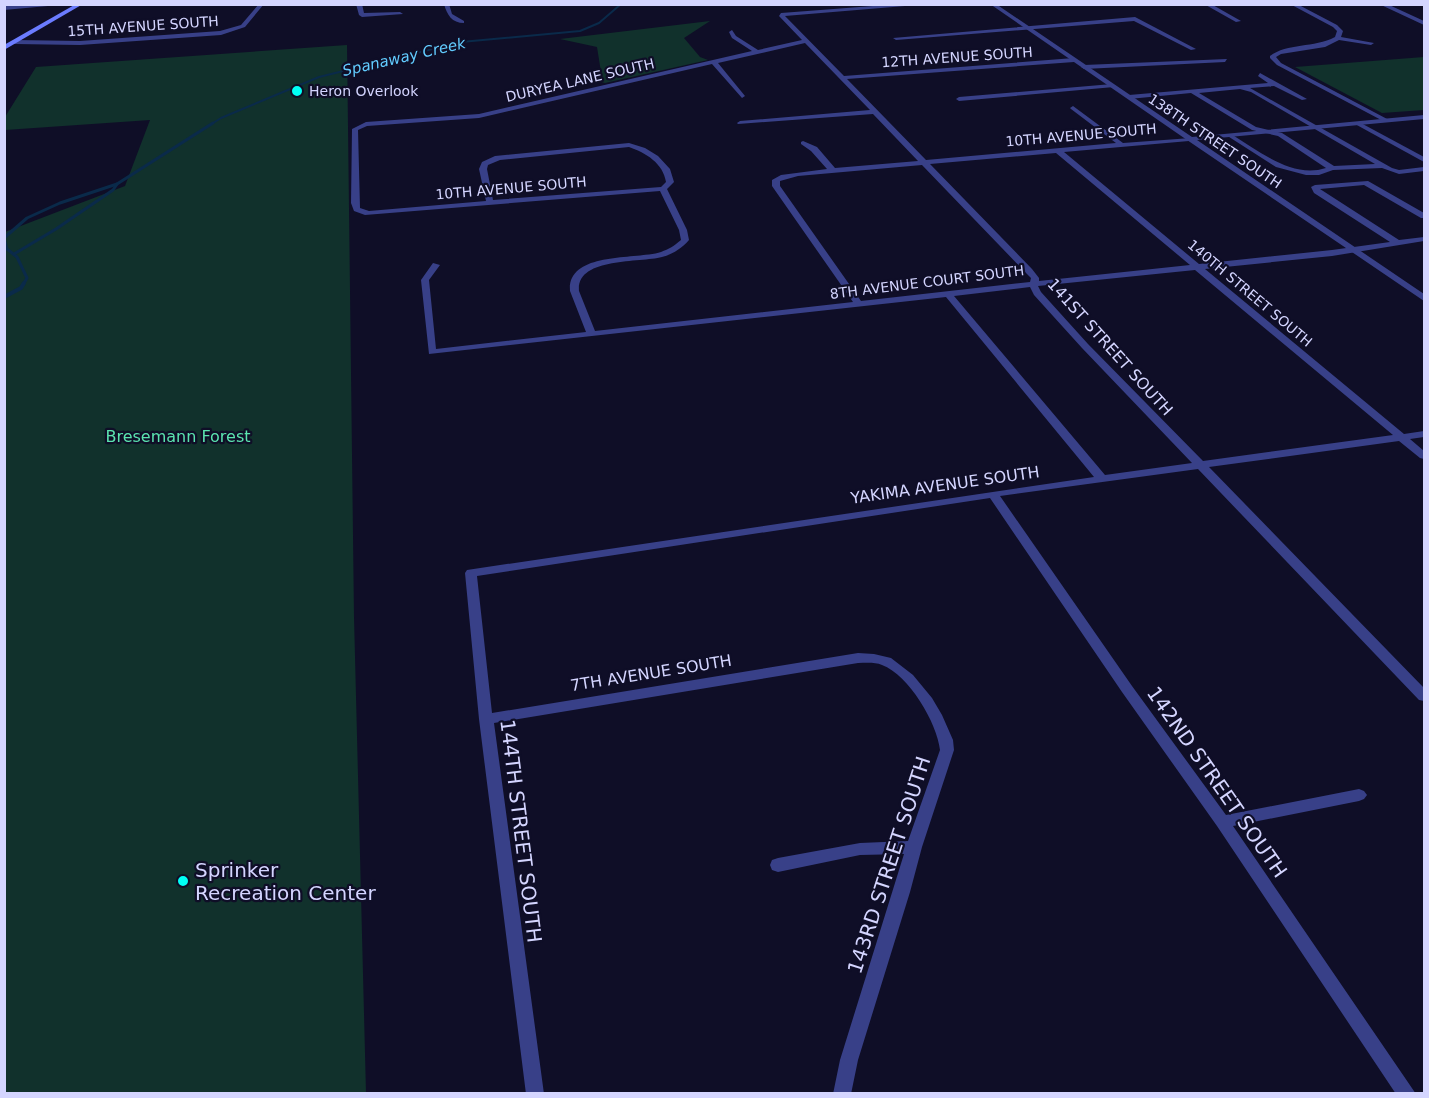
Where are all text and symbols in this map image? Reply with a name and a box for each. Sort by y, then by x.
street label: 15TH AVENUE SOUTH [67,13,219,39]
water label: Spanaway Creek [341,34,469,80]
street label: 12TH AVENUE SOUTH [881,44,1033,70]
street label: DURYEA LANE SOUTH [504,55,656,105]
place label: Heron Overlook [309,83,419,99]
marker: Heron Overlook [290,84,304,98]
street label: 138TH STREET SOUTH [1145,90,1285,192]
street label: 10TH AVENUE SOUTH [1005,120,1157,150]
street label: 10TH AVENUE SOUTH [435,173,587,203]
street label: 140TH STREET SOUTH [1185,236,1315,350]
street label: 8TH AVENUE COURT SOUTH [829,262,1025,302]
street label: 141ST STREET SOUTH [1043,275,1177,419]
park label: Bresemann Forest [105,427,251,446]
street label: YAKIMA AVENUE SOUTH [848,462,1041,508]
street label: 7TH AVENUE SOUTH [569,651,733,695]
street label: 142ND STREET SOUTH [1142,682,1292,882]
street label: 144TH STREET SOUTH [495,718,547,944]
street label: 143RD STREET SOUTH [843,753,935,977]
place label: Sprinker Recreation Center [195,858,376,905]
marker: Sprinker Recreation Center [176,874,190,888]

